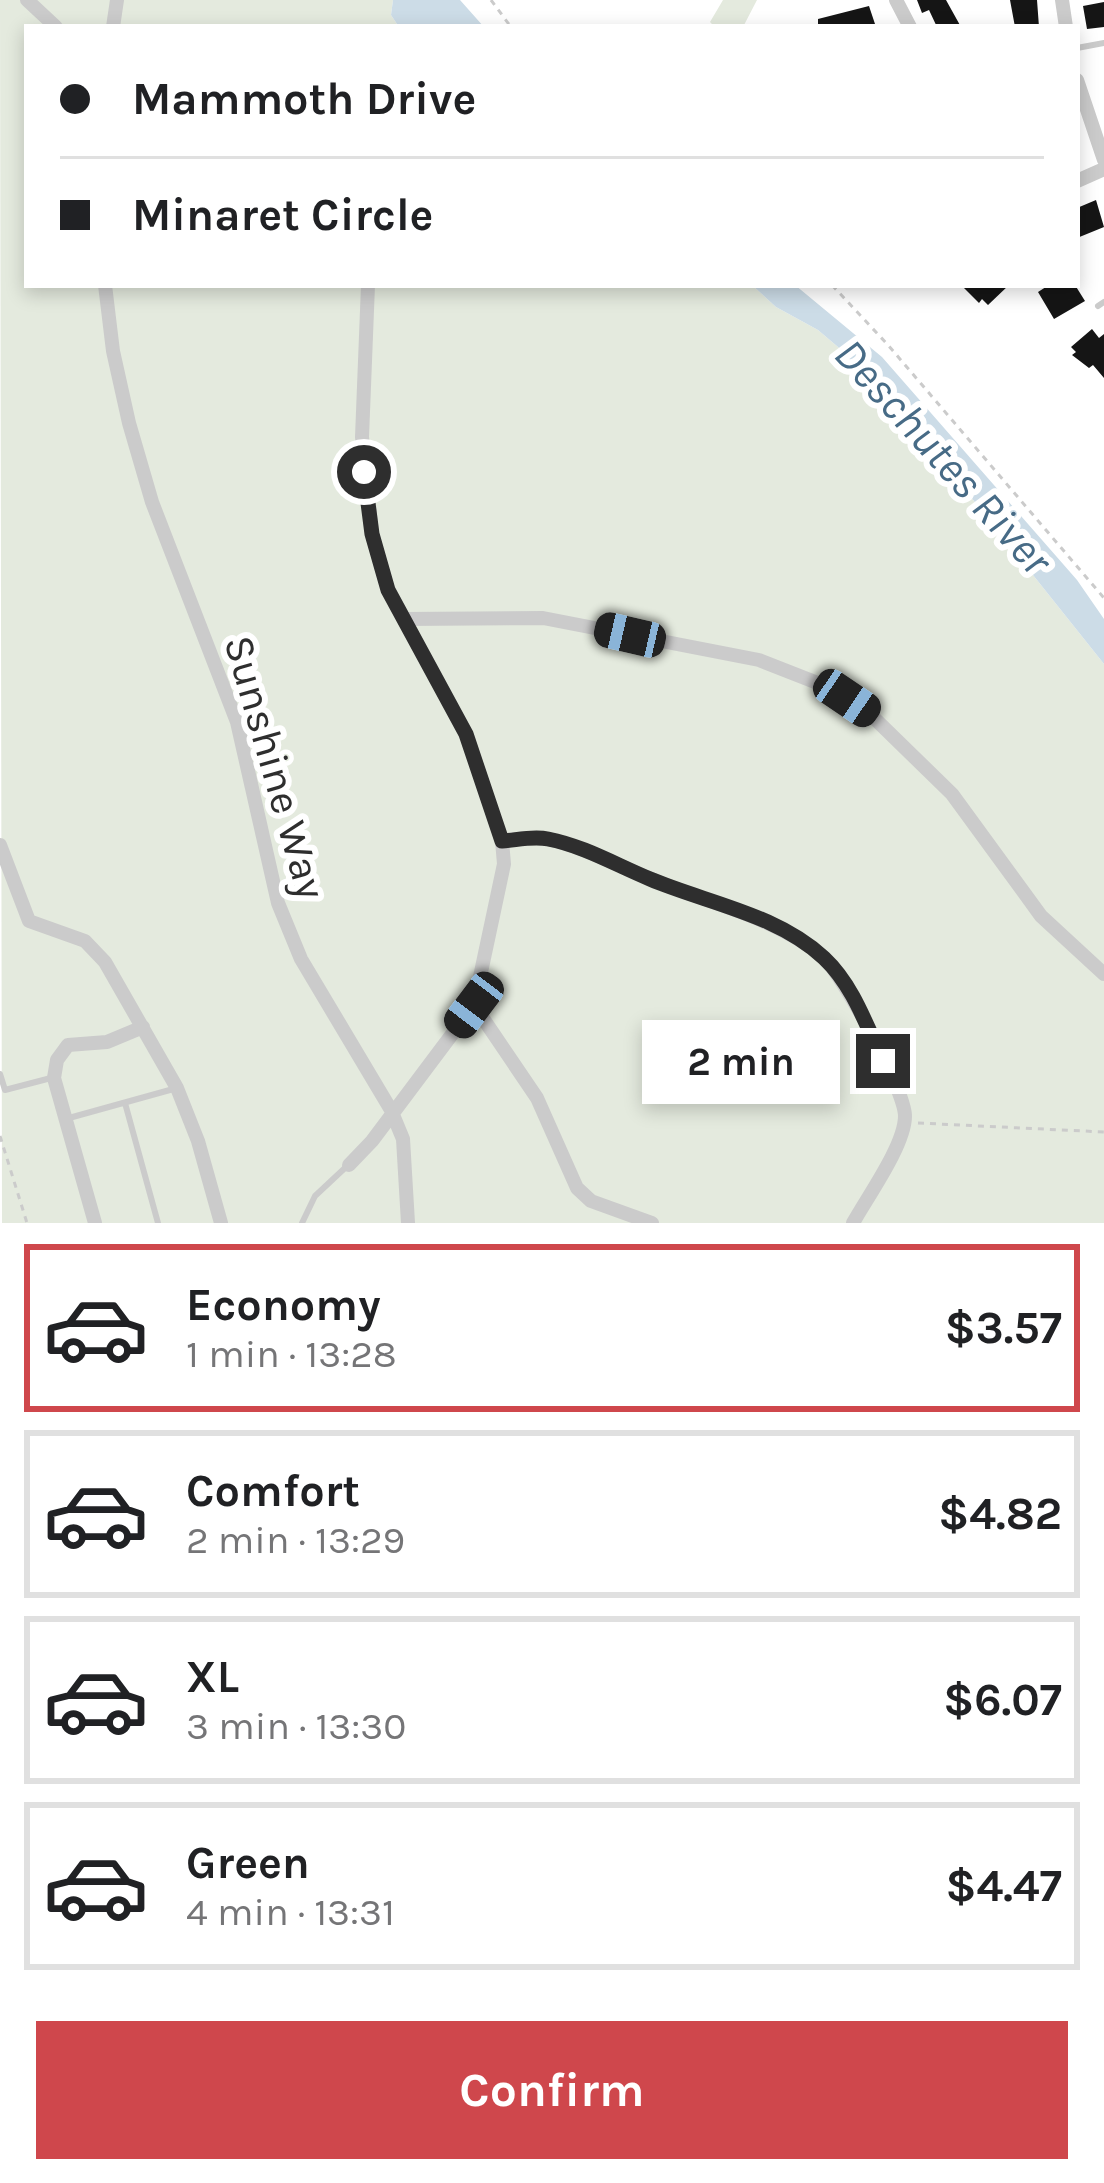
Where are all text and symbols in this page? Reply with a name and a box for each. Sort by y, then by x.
text: Mammoth Drive [132,73,476,125]
text: Minaret Circle [132,189,433,241]
water label: Deschutes River [824,328,1064,586]
route start [337,445,391,499]
car [591,609,669,661]
street label: Sunshine Way [214,630,337,905]
car [807,663,887,733]
car [438,965,510,1045]
callout: 2 min [643,1019,841,1103]
route end [856,1034,910,1088]
text: 2 min [687,1039,795,1085]
icon: car [42,1274,150,1382]
text: Economy [186,1279,381,1331]
text: $3.57 [945,1302,1062,1354]
text: 1 min · 13:28 [186,1331,397,1377]
icon: car [42,1460,150,1568]
text: Comfort [186,1465,360,1517]
text: $4.82 [938,1488,1062,1540]
text: 2 min · 13:29 [186,1517,405,1563]
icon: car [42,1646,150,1754]
text: XL [186,1651,239,1703]
text: $6.07 [943,1674,1062,1726]
text: 3 min · 13:30 [186,1703,407,1749]
icon: car [42,1832,150,1940]
text: Green [186,1837,310,1889]
text: $4.47 [945,1860,1062,1912]
text: 4 min · 13:31 [186,1889,395,1935]
button: Confirm [36,2021,1068,2159]

